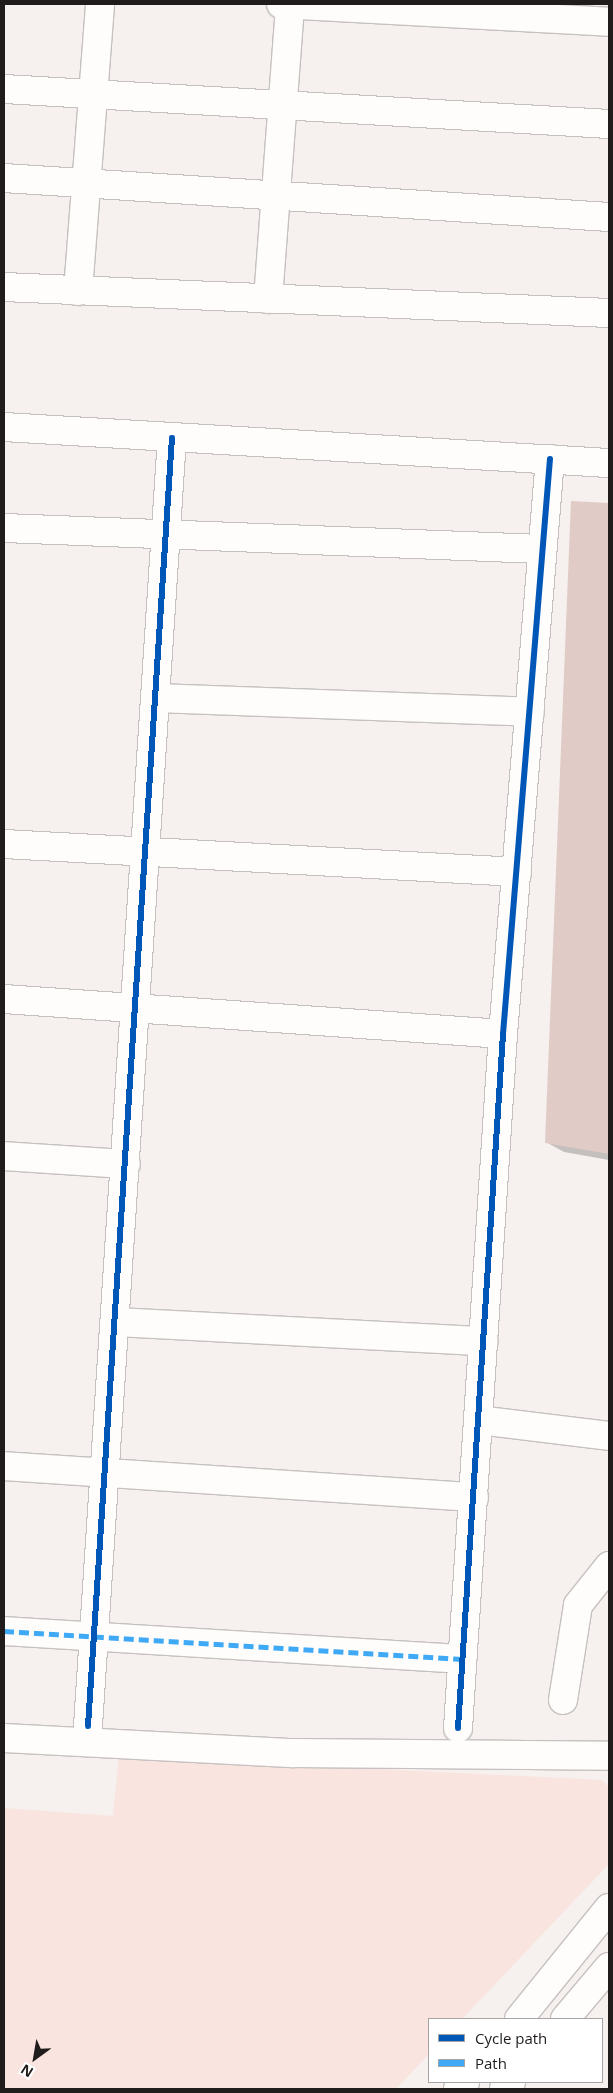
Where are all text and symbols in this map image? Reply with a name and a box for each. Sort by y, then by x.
legend [428,2018,603,2083]
text: Cycle path [475,2028,547,2048]
north arrow [10,2033,60,2083]
text: Path [475,2053,507,2073]
text: N [17,2060,37,2082]

